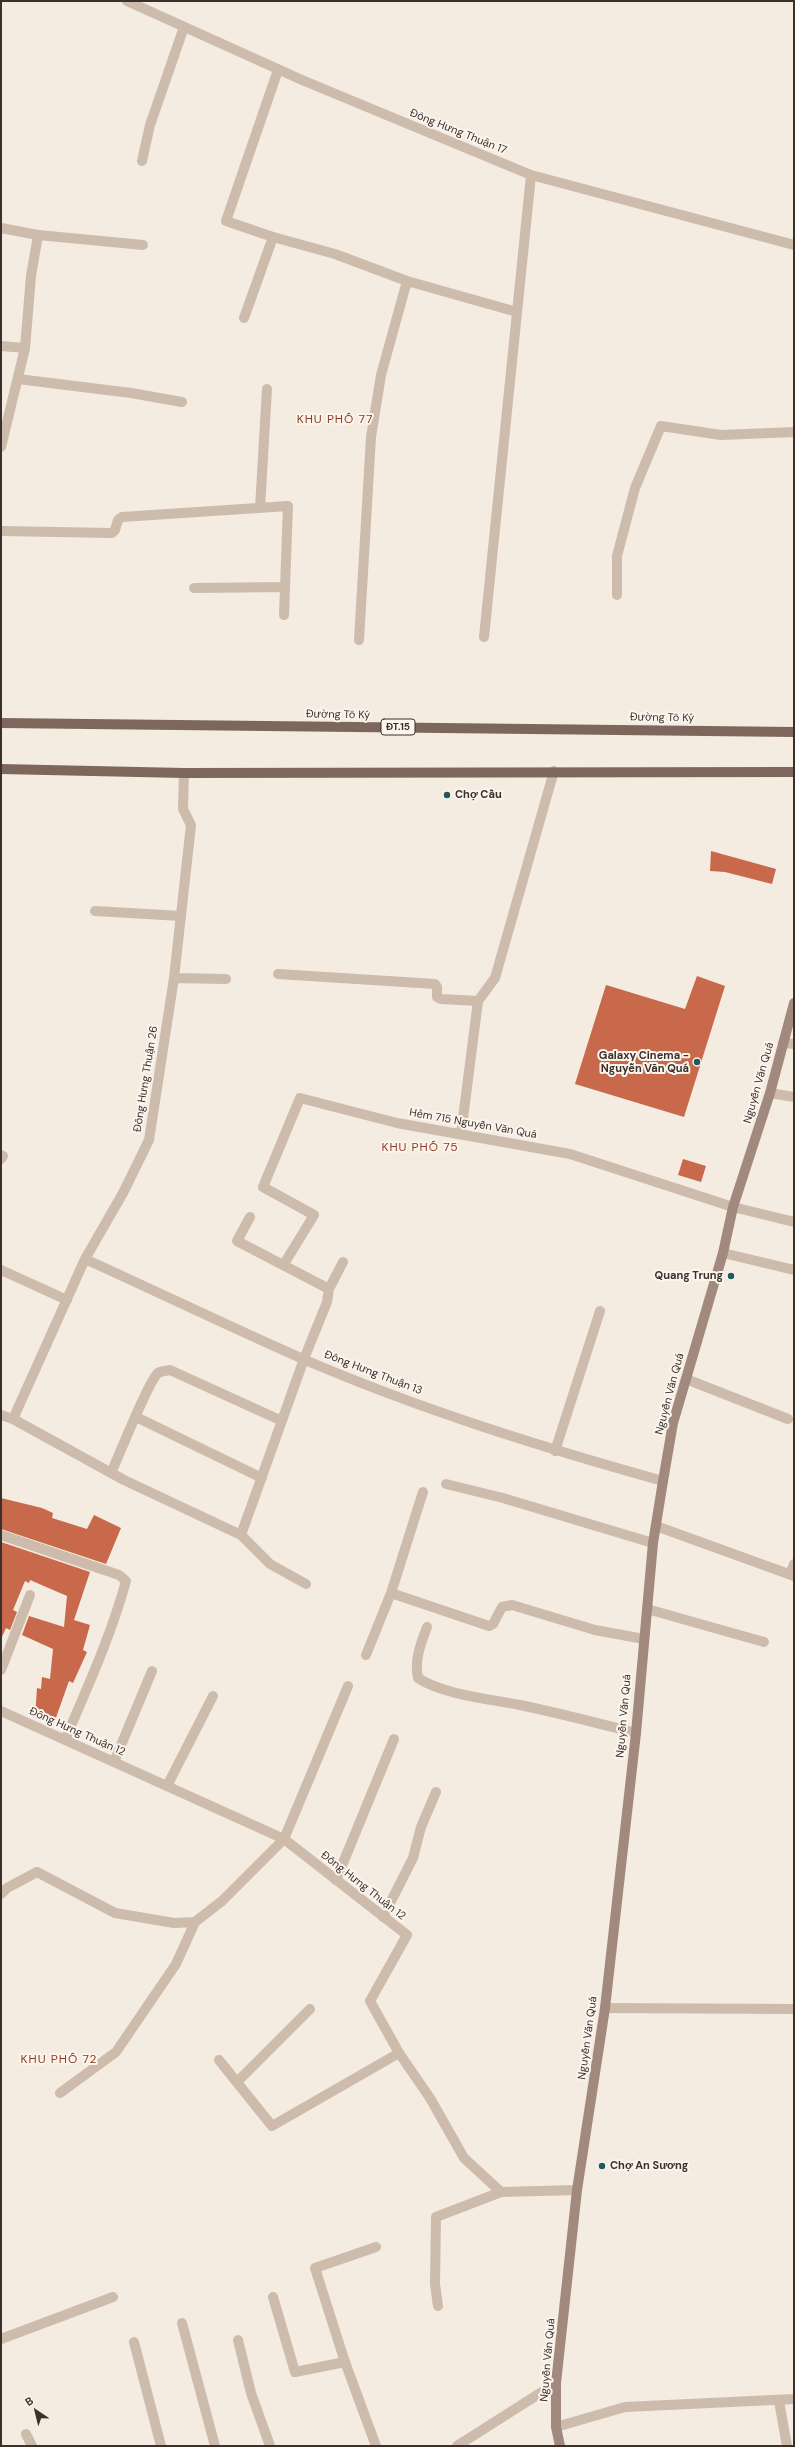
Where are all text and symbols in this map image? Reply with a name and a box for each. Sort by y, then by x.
street label: Đông Hưng Thuận 17 [408,107,508,157]
district label: KHU PHỐ 77 [297,413,373,427]
street label: Đường Tô Ký [306,708,370,722]
street label: Đường Tô Ký [630,711,694,725]
road number: ĐT.15 [381,719,415,735]
place label: Chợ Cầu [455,788,502,802]
marker: Chợ Cầu [442,790,452,800]
street label: Đông Hưng Thuận 26 [131,1025,161,1133]
street label: Nguyễn Văn Quá [741,1041,777,1125]
place label: Galaxy Cinema - Nguyễn Văn Quá [599,1049,689,1075]
marker: Galaxy Cinema - Nguyễn Văn Quá [692,1057,702,1067]
street label: Hẻm 715 Nguyễn Văn Quá [408,1106,538,1142]
district label: KHU PHỐ 75 [381,1141,459,1155]
place label: Quang Trung [655,1269,723,1283]
marker: Quang Trung [726,1271,736,1281]
street label: Đông Hưng Thuận 13 [322,1348,424,1398]
street label: Nguyễn Văn Quá [653,1352,687,1436]
street label: Nguyễn Văn Quá [614,1674,634,1758]
street label: Đông Hưng Thuận 12 [27,1705,127,1759]
street label: Đông Hưng Thuận 12 [318,1849,408,1923]
street label: Nguyễn Văn Quá [576,1996,600,2080]
district label: KHU PHỐ 72 [21,2053,97,2067]
place label: Chợ An Sương [610,2159,688,2173]
marker: Chợ An Sương [597,2161,607,2171]
street label: Nguyễn Văn Quá [538,2318,558,2402]
north arrow [16,2391,56,2431]
text: B [22,2393,36,2409]

